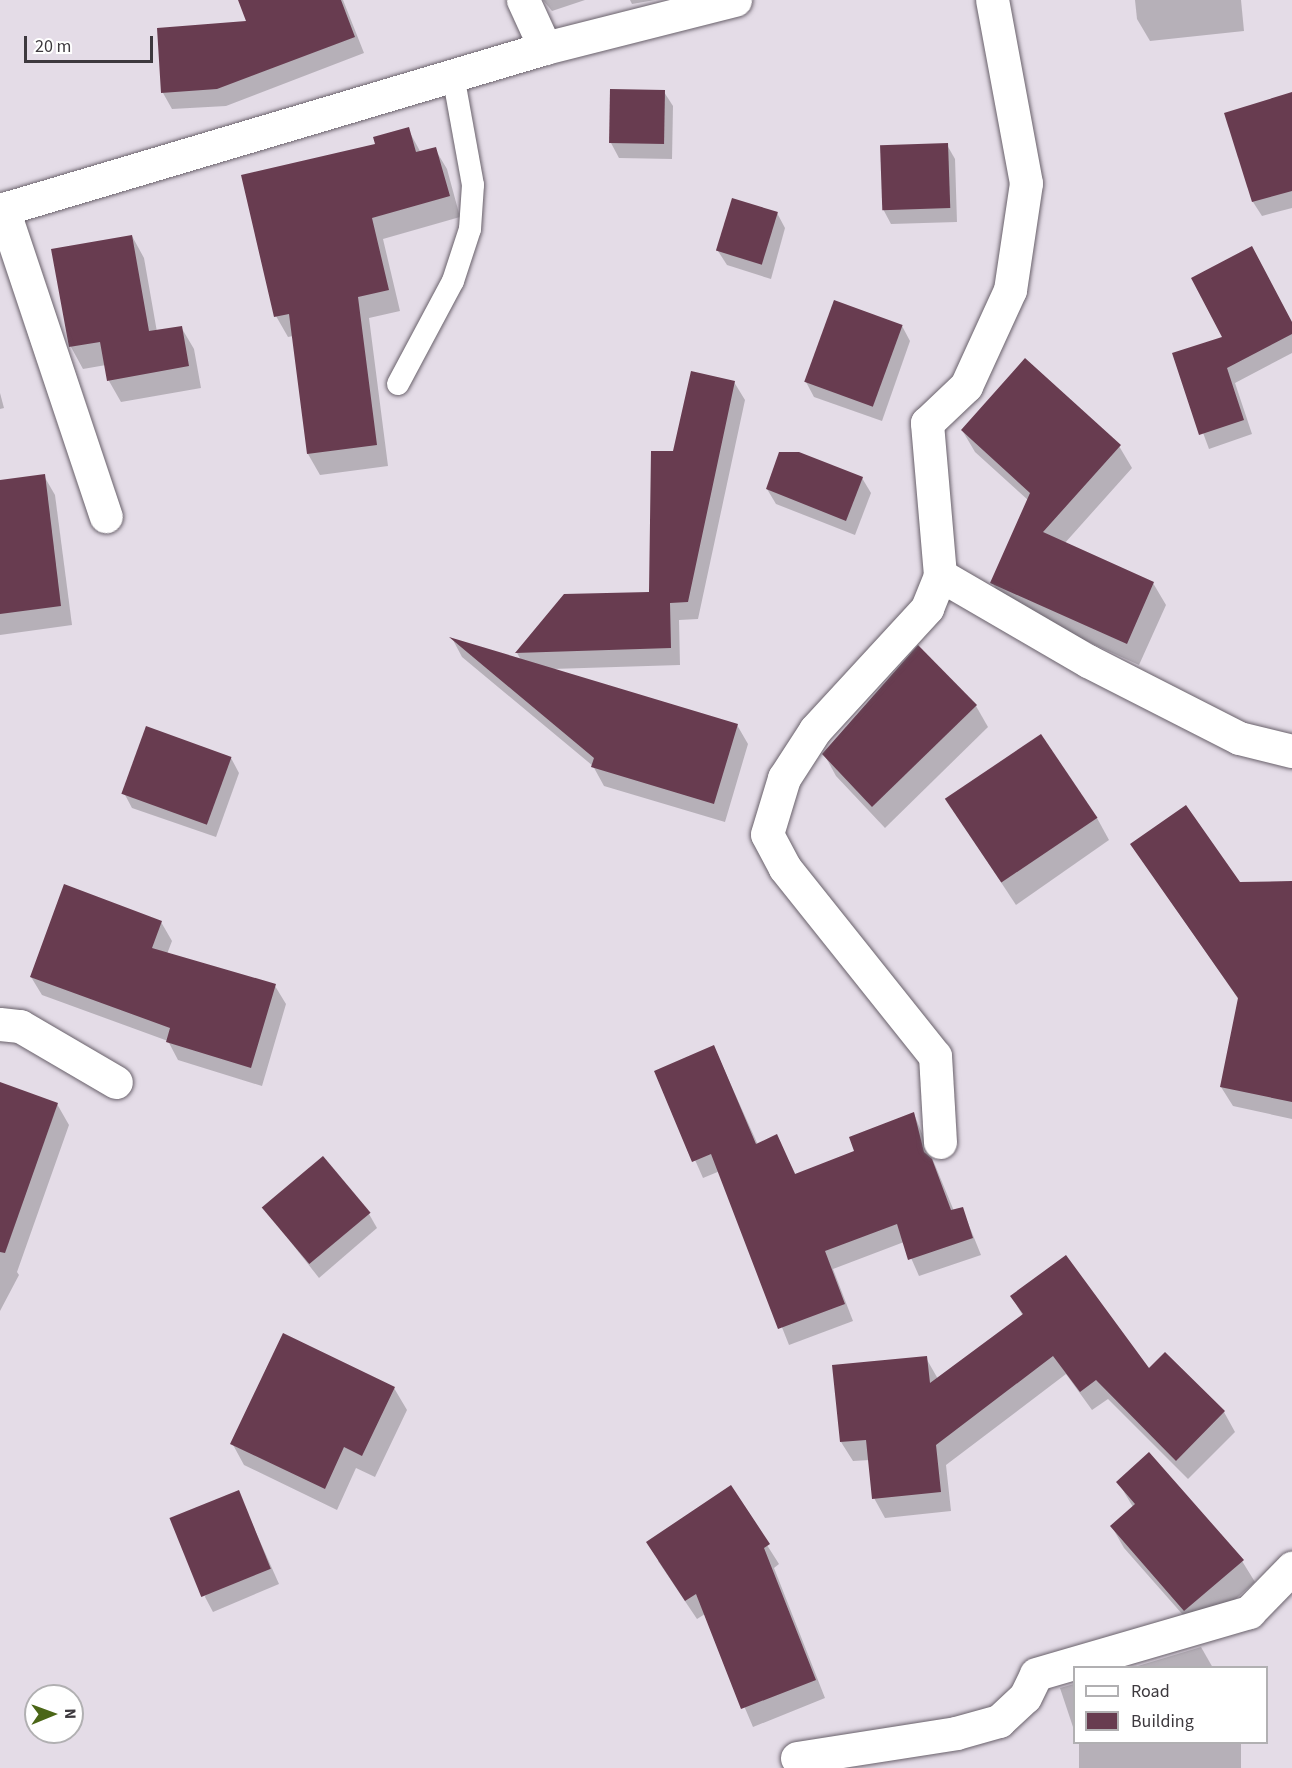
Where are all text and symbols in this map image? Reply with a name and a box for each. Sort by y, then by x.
scale bar [27,24,156,62]
text: 20 m [35,34,71,59]
legend [1073,1666,1268,1744]
text: Road [1131,1679,1170,1704]
north arrow [24,1684,84,1744]
text: N [59,1708,81,1719]
text: Building [1131,1709,1194,1734]

